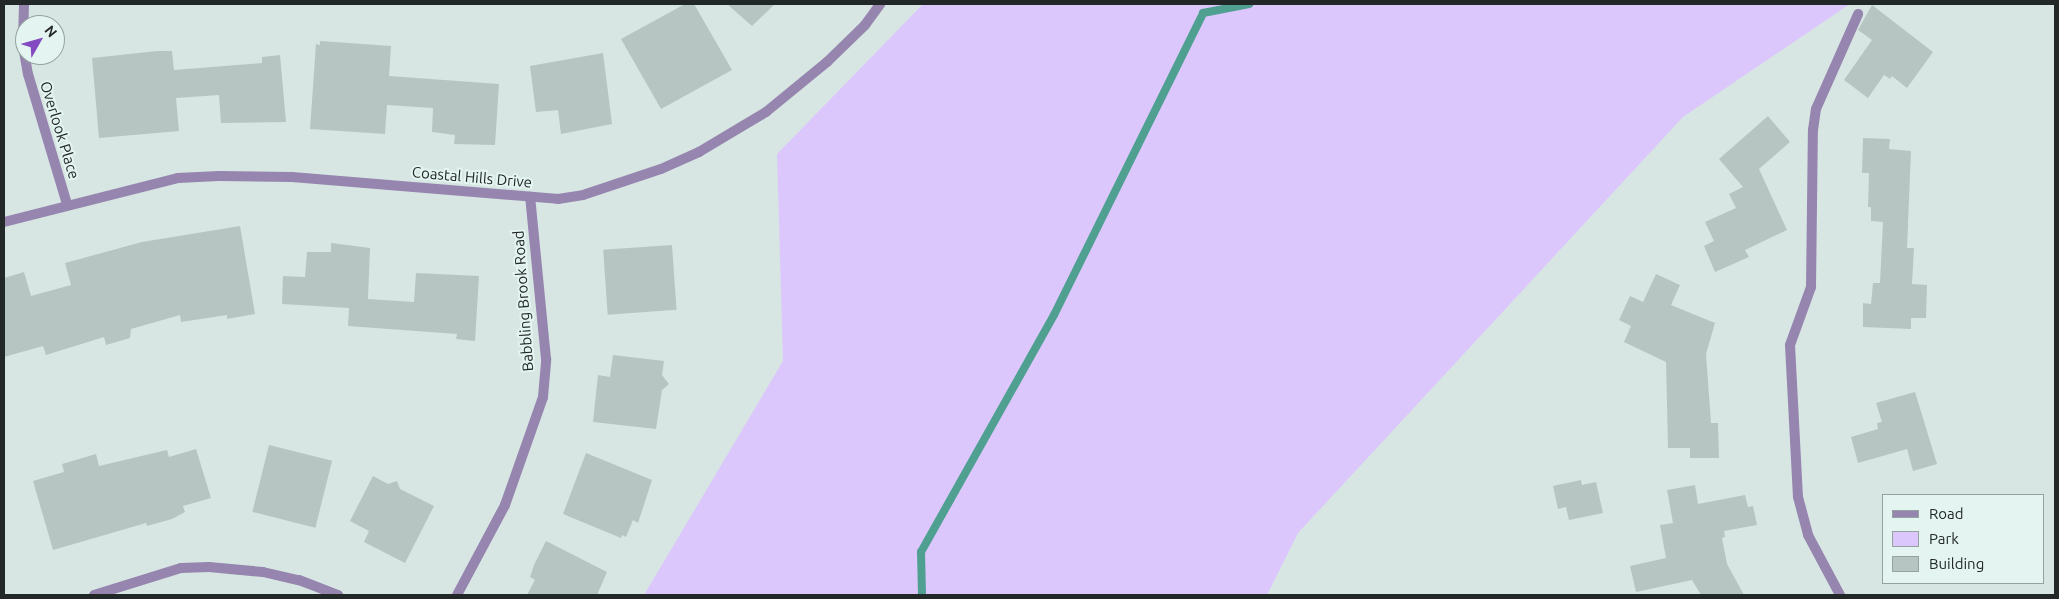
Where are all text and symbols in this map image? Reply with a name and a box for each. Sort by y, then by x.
north arrow [15,15,65,65]
text: N [42,22,61,40]
street label: Overlook Place [37,79,83,181]
street label: Coastal Hills Drive [411,163,533,191]
street label: Babbling Brook Road [509,230,537,372]
legend [1882,494,2044,584]
text: Road [1929,505,1964,522]
text: Park [1929,530,1959,547]
text: Building [1929,555,1984,572]

